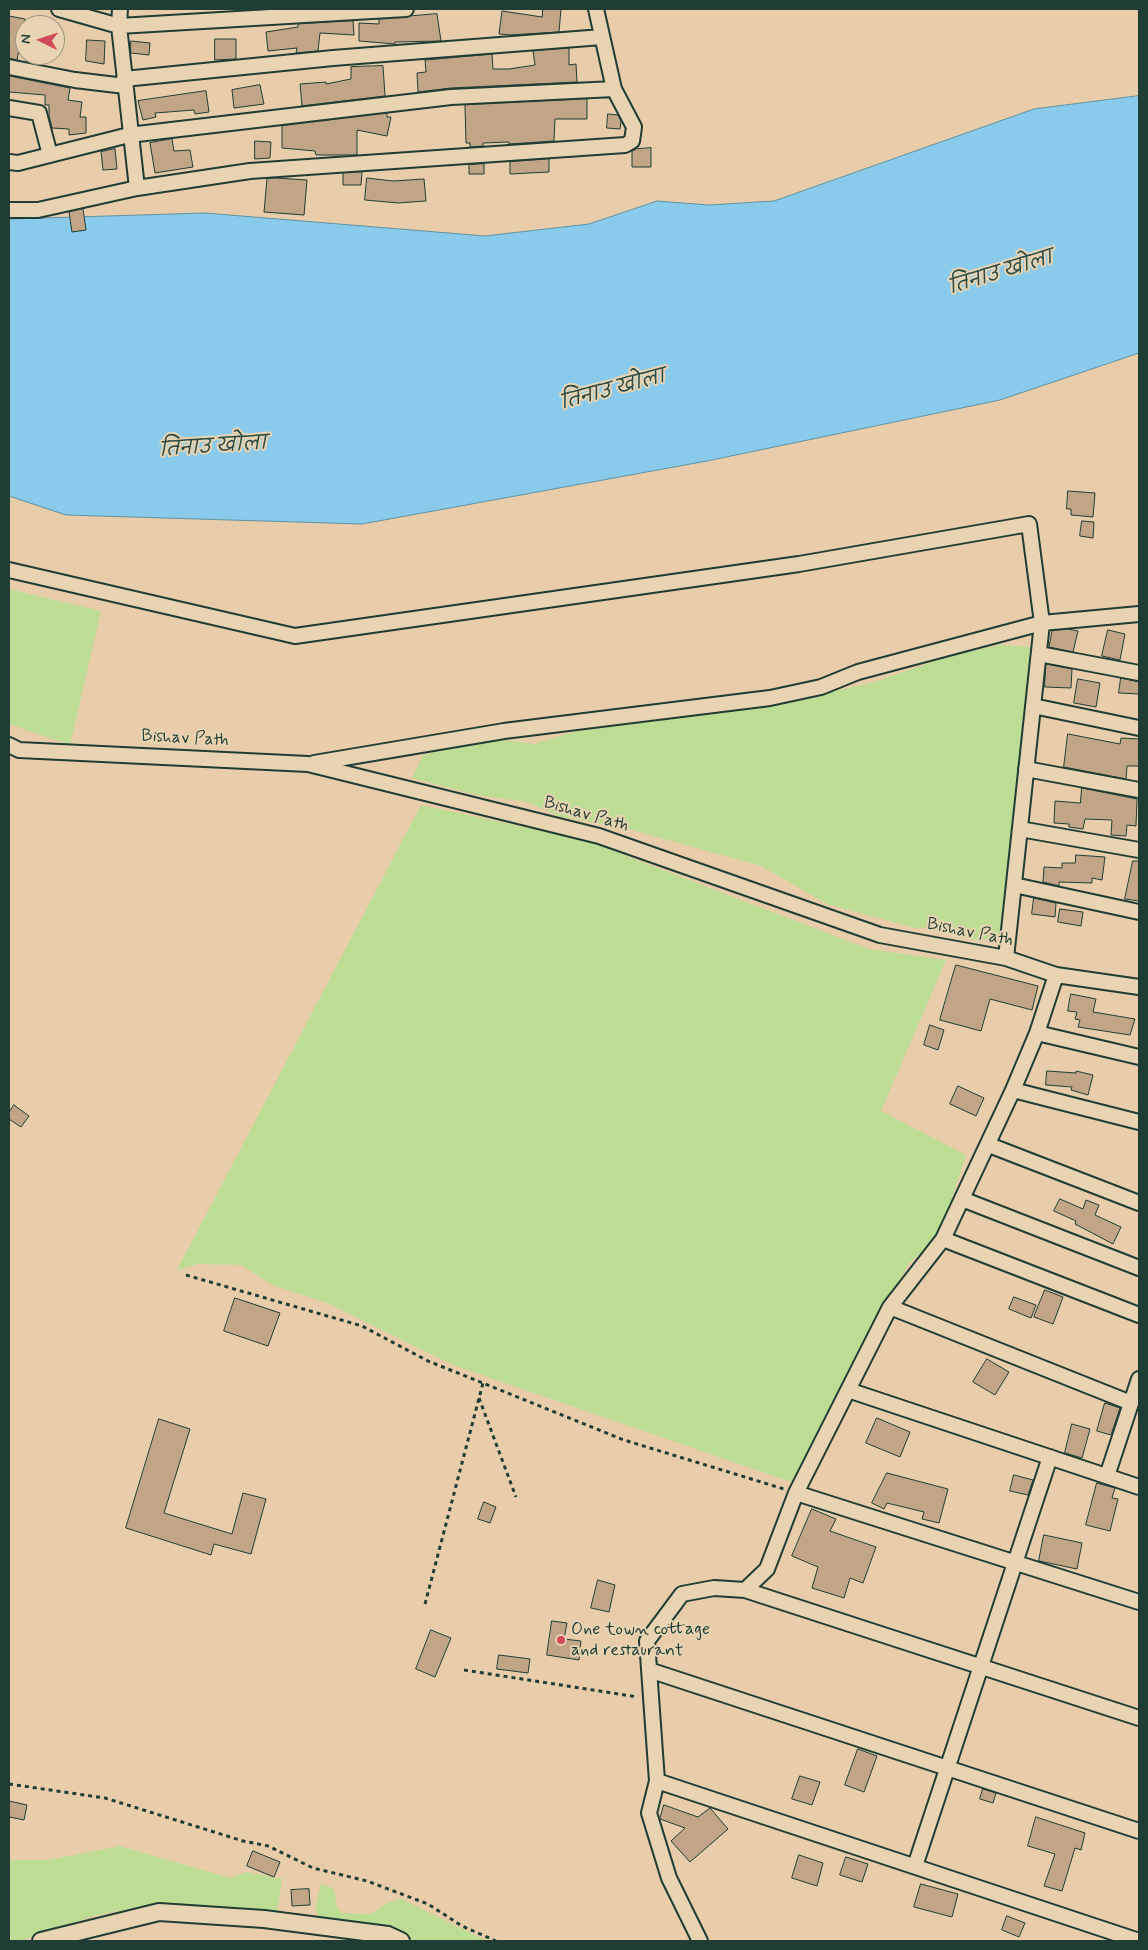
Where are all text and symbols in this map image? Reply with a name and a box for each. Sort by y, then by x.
north arrow [15,15,65,65]
text: N [17,34,35,44]
water label: तिनाउ खोला [946,247,1056,301]
water label: तिनाउ खोला [558,366,668,416]
water label: तिनाउ खोला [159,433,267,463]
street label: Bishav Path [141,726,229,752]
street label: Bishav Path [541,793,631,837]
street label: Bishav Path [925,914,1015,952]
place label: One town cottage and restaurant [571,1619,710,1662]
marker: One town cottage and restaurant [555,1634,567,1646]

